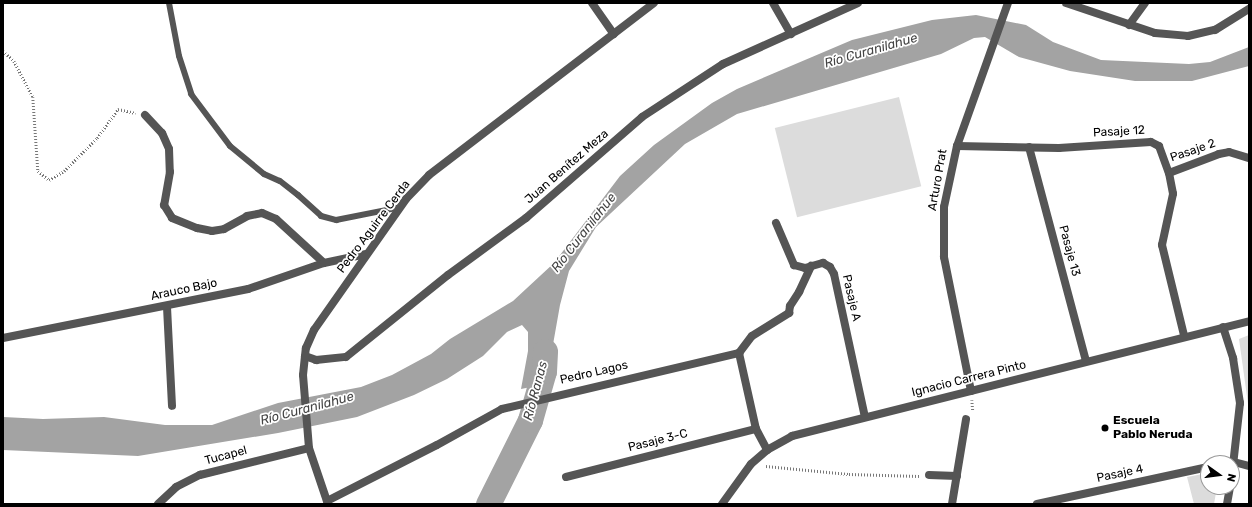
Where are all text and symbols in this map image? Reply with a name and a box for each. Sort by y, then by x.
water label: Río Curanilahue [823,30,919,72]
street label: Pasaje 12 [1093,123,1145,141]
street label: Juan Benítez Meza [522,127,612,207]
street label: Pasaje 2 [1169,137,1217,165]
street label: Arturo Prat [926,148,950,212]
street label: Pedro Aguirre Cerda [334,178,414,276]
water label: Río Curanilahue [548,190,620,276]
street label: Pasaje 13 [1055,224,1083,278]
street label: Pasaje A [839,273,863,323]
street label: Arauco Bajo [149,276,219,304]
street label: Pedro Lagos [559,358,629,388]
street label: Ignacio Carrera Pinto [910,358,1028,400]
water label: Río Ranas [521,360,551,422]
water label: Río Curanilahue [259,389,355,429]
place label: Escuela Pablo Neruda [1113,414,1192,442]
marker: Escuela Pablo Neruda [1100,423,1110,433]
street label: Pasaje 3-C [627,427,689,455]
street label: Tucapel [203,443,249,469]
north arrow [1200,455,1240,495]
street label: Pasaje 4 [1095,462,1145,486]
text: N [1224,472,1238,483]

